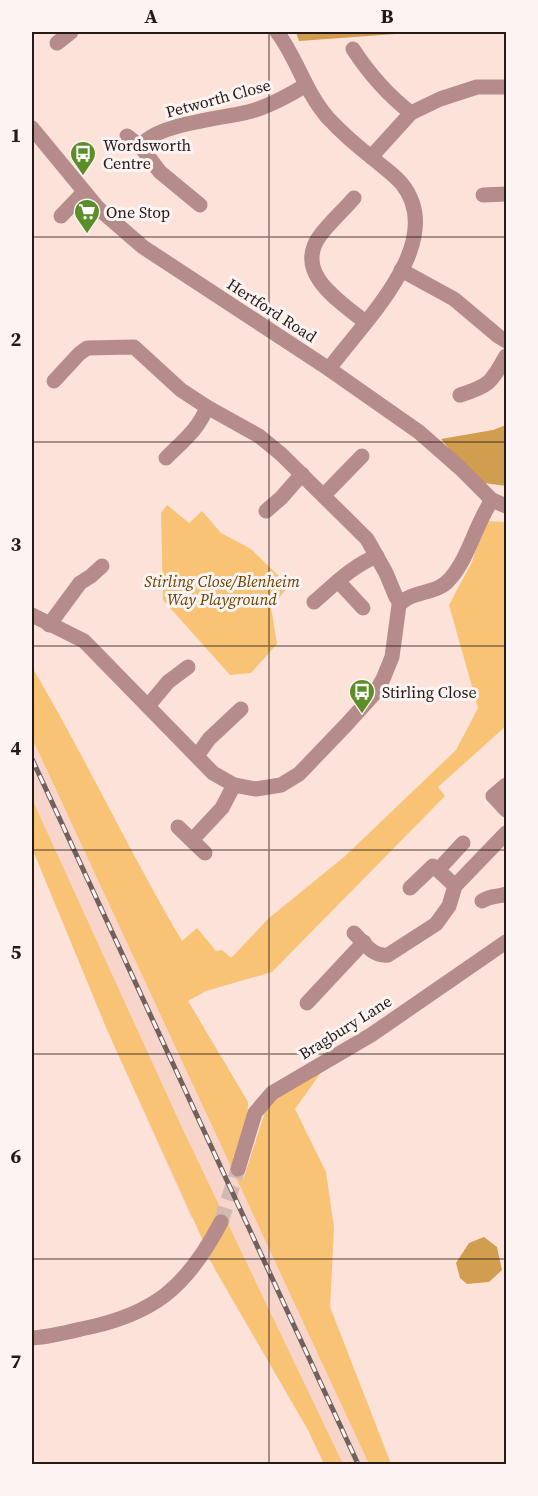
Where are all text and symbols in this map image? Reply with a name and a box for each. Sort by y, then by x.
text: A [144,2,158,30]
text: B [380,2,394,30]
street label: Petworth Close [163,73,273,123]
text: 1 [11,121,21,149]
place label: Wordsworth Centre [103,134,192,174]
bus stop icon: Wordsworth Centre [68,139,98,177]
supermarket icon: One Stop [72,197,102,235]
place label: One Stop [106,201,170,223]
street label: Hertford Road [223,273,321,347]
text: 2 [11,325,22,353]
text: 3 [11,530,22,558]
park label: Stirling Close/Blenheim Way Playground [144,570,300,610]
bus stop icon: Stirling Close [347,677,377,715]
place label: Stirling Close [382,681,477,703]
text: 4 [11,734,22,762]
text: 5 [11,938,22,966]
street label: Bragbury Lane [294,990,396,1064]
text: 6 [11,1142,22,1170]
text: 7 [11,1347,22,1375]

